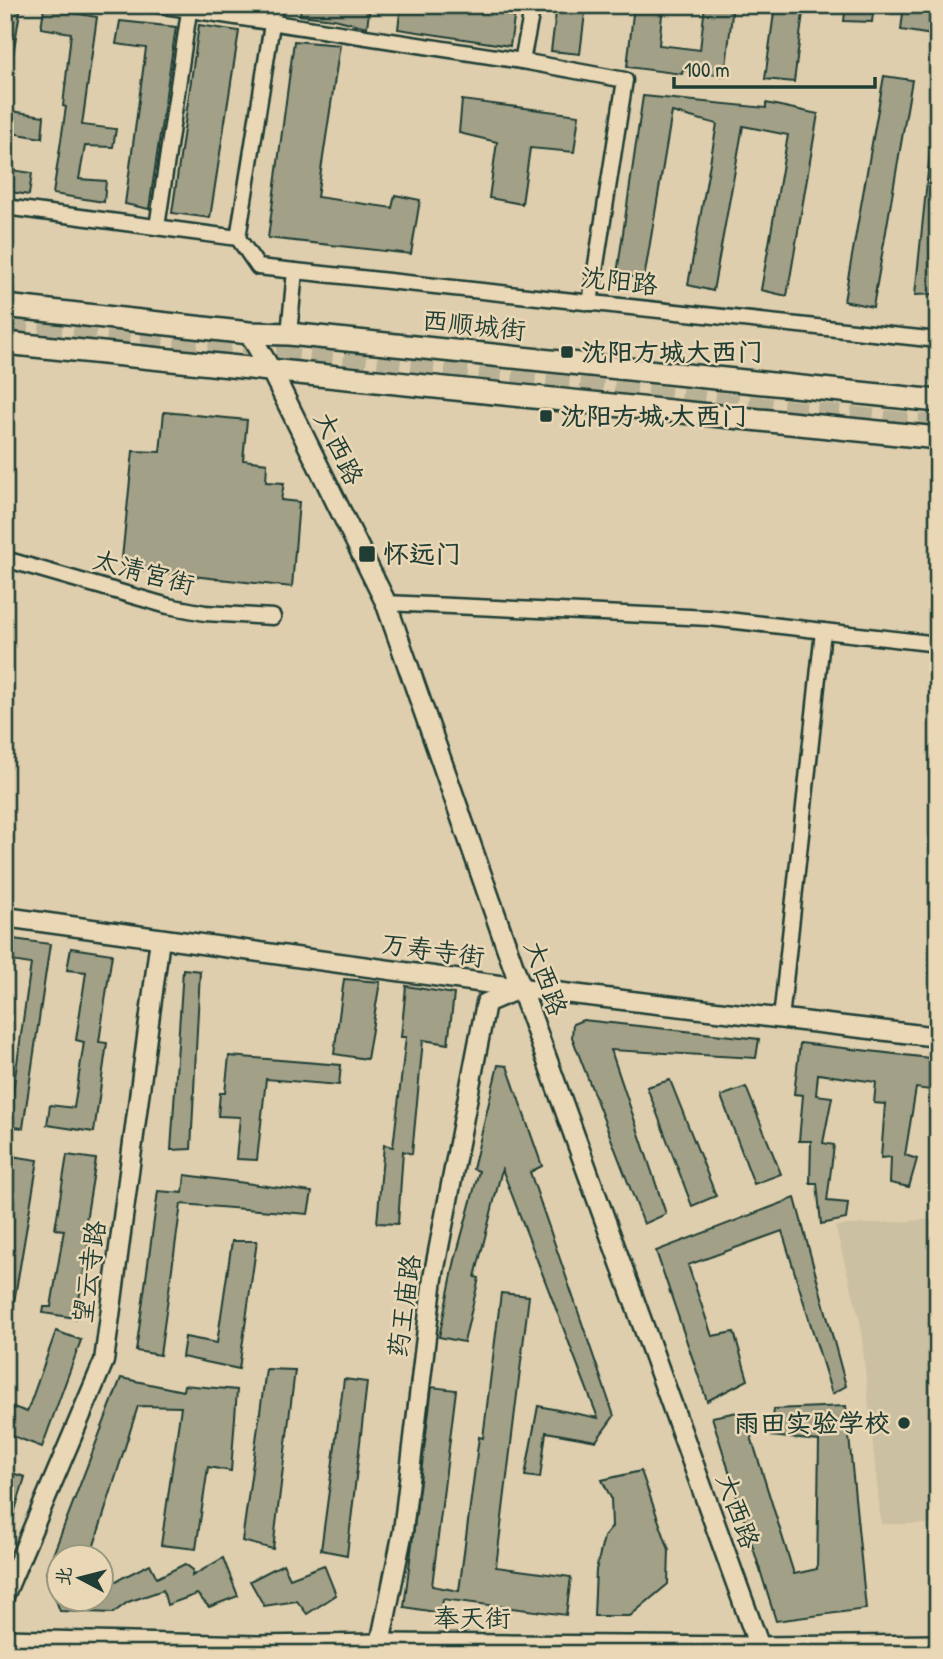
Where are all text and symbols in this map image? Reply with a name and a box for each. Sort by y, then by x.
scale bar [674,46,875,90]
text: 100 m [684,55,730,84]
street label: 沈阳路 [578,259,660,302]
street label: 西顺城街 [421,302,528,347]
place label: 沈阳方城大西门 [581,334,763,369]
marker: 沈阳方城大西门 [559,344,575,360]
place label: 沈阳方城·大西门 [560,398,747,433]
street label: 大西路 [307,405,372,491]
marker: 沈阳方城·大西门 [538,408,554,424]
place label: 怀远门 [383,536,461,571]
street label: 太清宫街 [89,541,199,602]
marker: 怀远门 [357,544,377,564]
street label: 万寿寺街 [379,925,487,974]
street label: 大西路 [517,935,576,1020]
street label: 望云寺路 [64,1218,113,1326]
street label: 药王庙路 [379,1252,428,1360]
place label: 雨田实验学校 [734,1405,890,1440]
marker: 雨田实验学校 [896,1415,912,1431]
street label: 大西路 [709,1468,768,1553]
north arrow [46,1544,116,1614]
text: 北 [49,1565,77,1587]
street label: 奉天街 [433,1600,511,1635]

